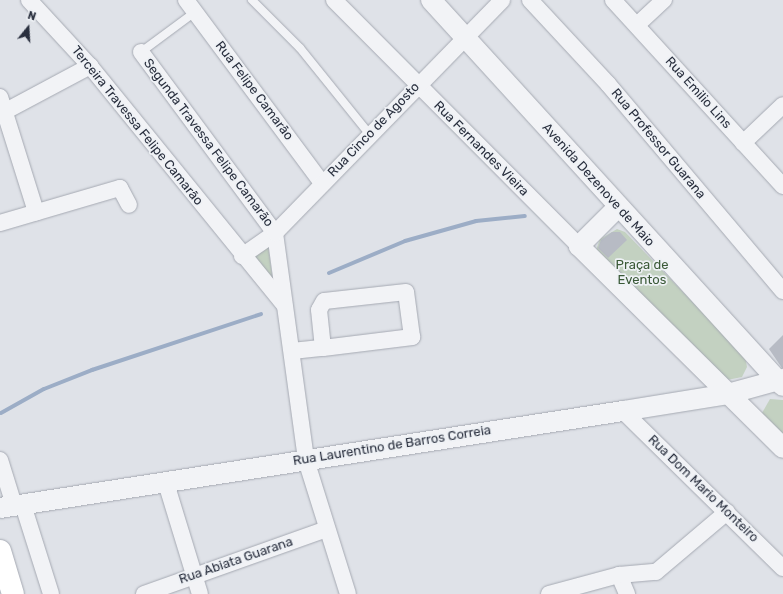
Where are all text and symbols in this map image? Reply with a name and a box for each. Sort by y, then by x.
north arrow [8,8,48,48]
text: N [26,9,38,24]
street label: Rua Felipe Camarão [212,38,296,144]
street label: Terceira Travessa Felipe Camarão [68,43,206,209]
street label: Rua Emilio Lins [662,54,734,132]
street label: Segunda Travessa Felipe Camarão [140,56,276,230]
street label: Rua Cinco de Agosto [325,79,423,181]
street label: Rua Professor Guarana [607,86,709,202]
street label: Rua Fernandes Vieira [430,98,532,200]
street label: Avenida Dezenove de Maio [538,120,658,250]
park label: Praça de Eventos [616,258,668,289]
street label: Rua Laurentino de Barros Correia [292,423,492,469]
street label: Rua Dom Mario Monteiro [645,432,761,546]
street label: Rua Abiata Guarana [177,534,295,588]

